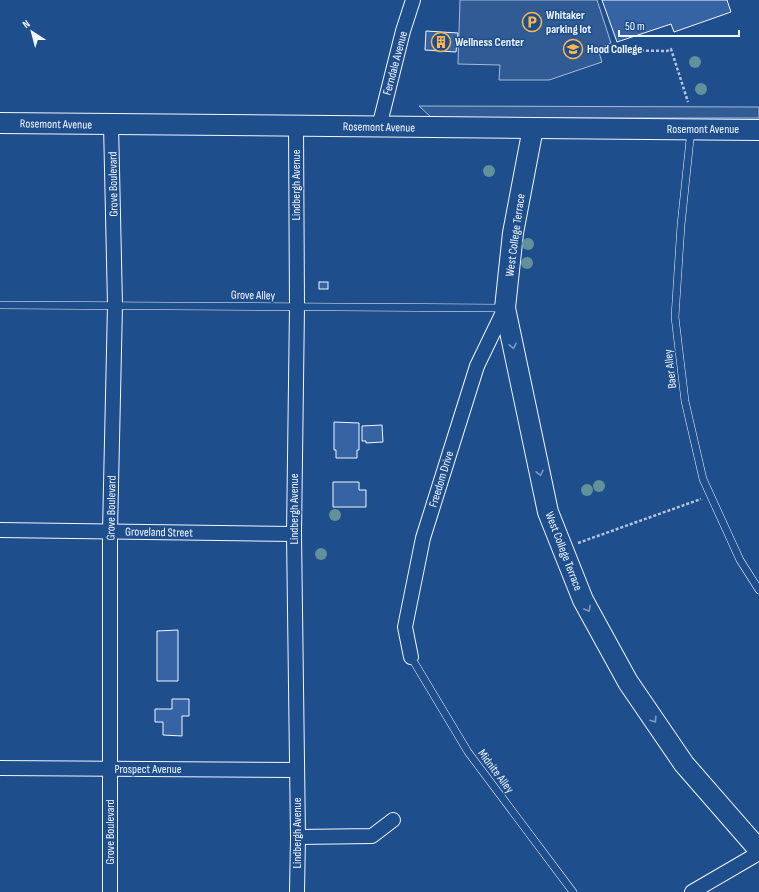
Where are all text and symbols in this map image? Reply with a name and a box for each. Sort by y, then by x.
place label: Whitaker parking lot [546,8,591,37]
parking icon: Whitaker parking lot [521,11,543,33]
north arrow [12,12,52,52]
scale bar [619,12,739,38]
text: N [20,17,33,31]
text: 50 m [625,19,645,34]
street label: Ferndale Avenue [380,29,411,97]
building icon: Wellness Center [430,31,452,53]
place label: Wellness Center [455,35,524,50]
school or university icon: Hood College [562,38,584,60]
place label: Hood College [587,42,642,57]
street label: Rosemont Avenue [20,116,92,133]
street label: Rosemont Avenue [343,119,415,136]
street label: Rosemont Avenue [667,122,739,137]
street label: Lindbergh Avenue [289,149,304,220]
street label: Grove Boulevard [105,151,122,217]
street label: West College Terrace [502,192,529,277]
street label: Grove Alley [231,288,276,303]
one-way arrow [509,343,517,349]
street label: Baer Alley [661,348,680,389]
street label: Freedom Drive [426,449,457,509]
one-way arrow [535,470,543,477]
street label: Lindbergh Avenue [287,473,302,544]
street label: Grove Boulevard [103,475,120,541]
street label: West College Terrace [542,509,586,593]
street label: Groveland Street [125,524,193,541]
one-way arrow [583,604,590,612]
one-way arrow [649,716,657,723]
street label: Midnite Alley [474,746,517,797]
street label: Prospect Avenue [114,762,182,777]
street label: Lindbergh Avenue [290,797,305,868]
street label: Grove Boulevard [103,799,118,865]

